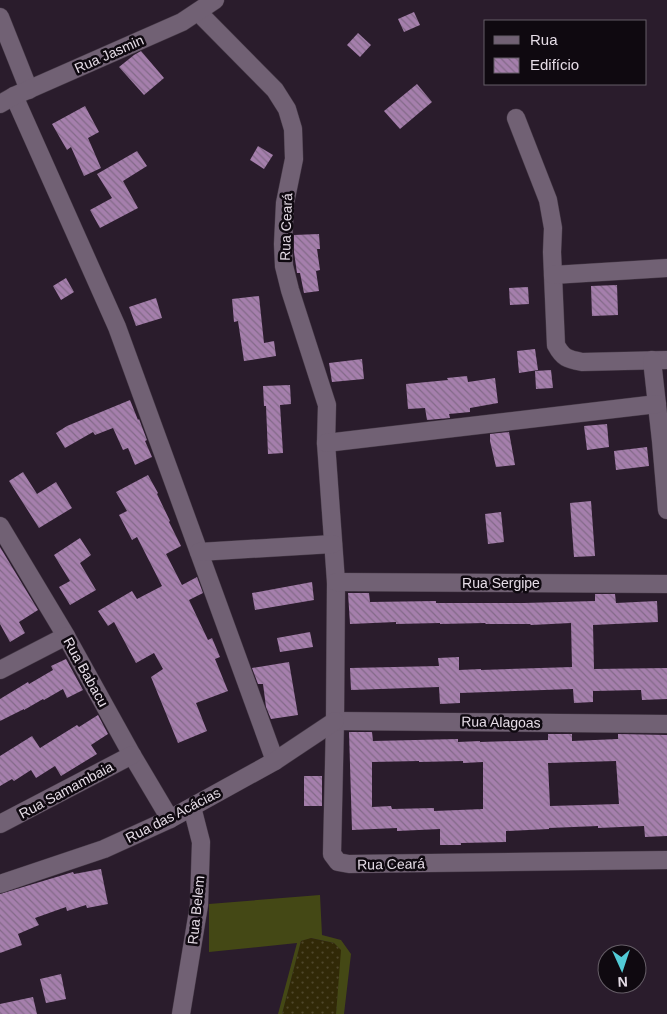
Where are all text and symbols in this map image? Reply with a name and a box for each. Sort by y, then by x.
legend [484,20,647,85]
text: Rua [530,31,558,48]
street label: Rua Jasmin [72,32,146,76]
text: Edifício [530,56,579,73]
street label: Rua Ceará [277,193,295,261]
street label: Rua Sergipe [462,575,540,591]
street label: Rua Babacu [60,634,112,710]
street label: Rua Alagoas [461,713,541,731]
street label: Rua Samambaia [16,758,116,822]
street label: Rua das Acácias [123,784,223,846]
street label: Rua Ceará [357,855,425,873]
street label: Rua Belem [184,875,208,945]
north arrow [597,944,647,994]
text: N [617,974,628,990]

